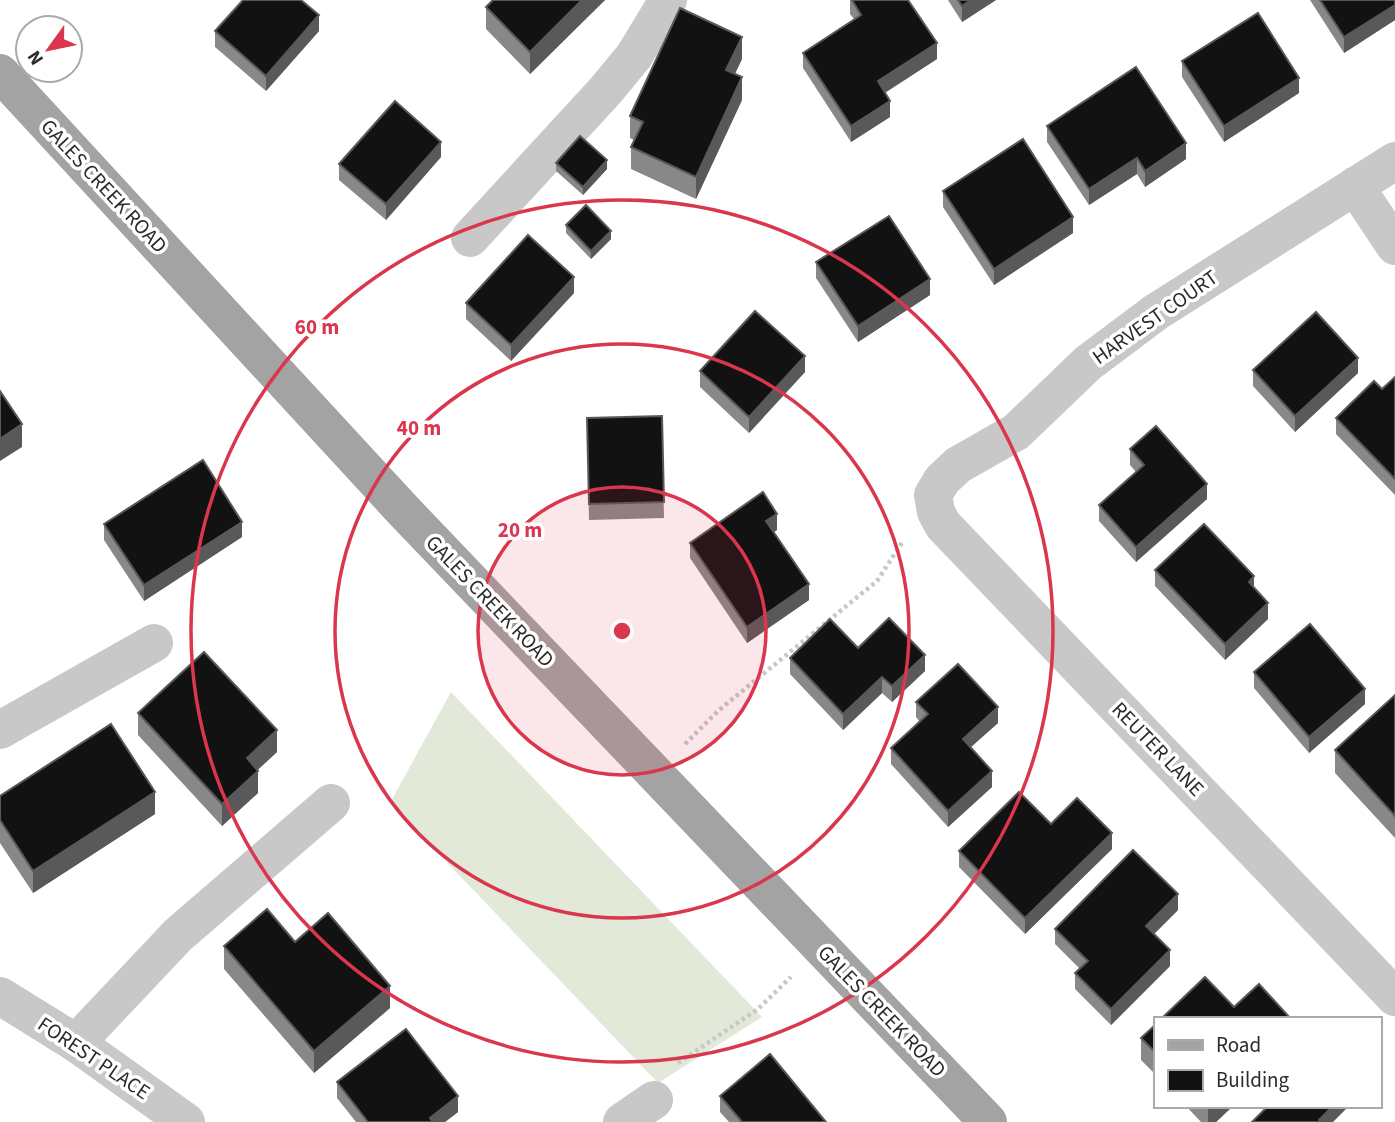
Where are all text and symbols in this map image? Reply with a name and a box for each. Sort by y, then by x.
north arrow [14,14,84,84]
text: N [21,45,51,70]
street label: GALES CREEK ROAD [34,112,174,260]
street label: HARVEST COURT [1086,263,1224,371]
text: 60 m [295,312,339,342]
text: 40 m [397,413,441,443]
text: 20 m [498,515,542,545]
street label: GALES CREEK ROAD [419,528,561,674]
centre of rings [610,619,634,643]
street label: REUTER LANE [1105,695,1211,803]
street label: GALES CREEK ROAD [811,938,953,1084]
street label: FOREST PLACE [32,1009,156,1107]
legend [1154,1017,1381,1108]
text: Road [1216,1030,1261,1060]
text: Building [1216,1065,1290,1095]

